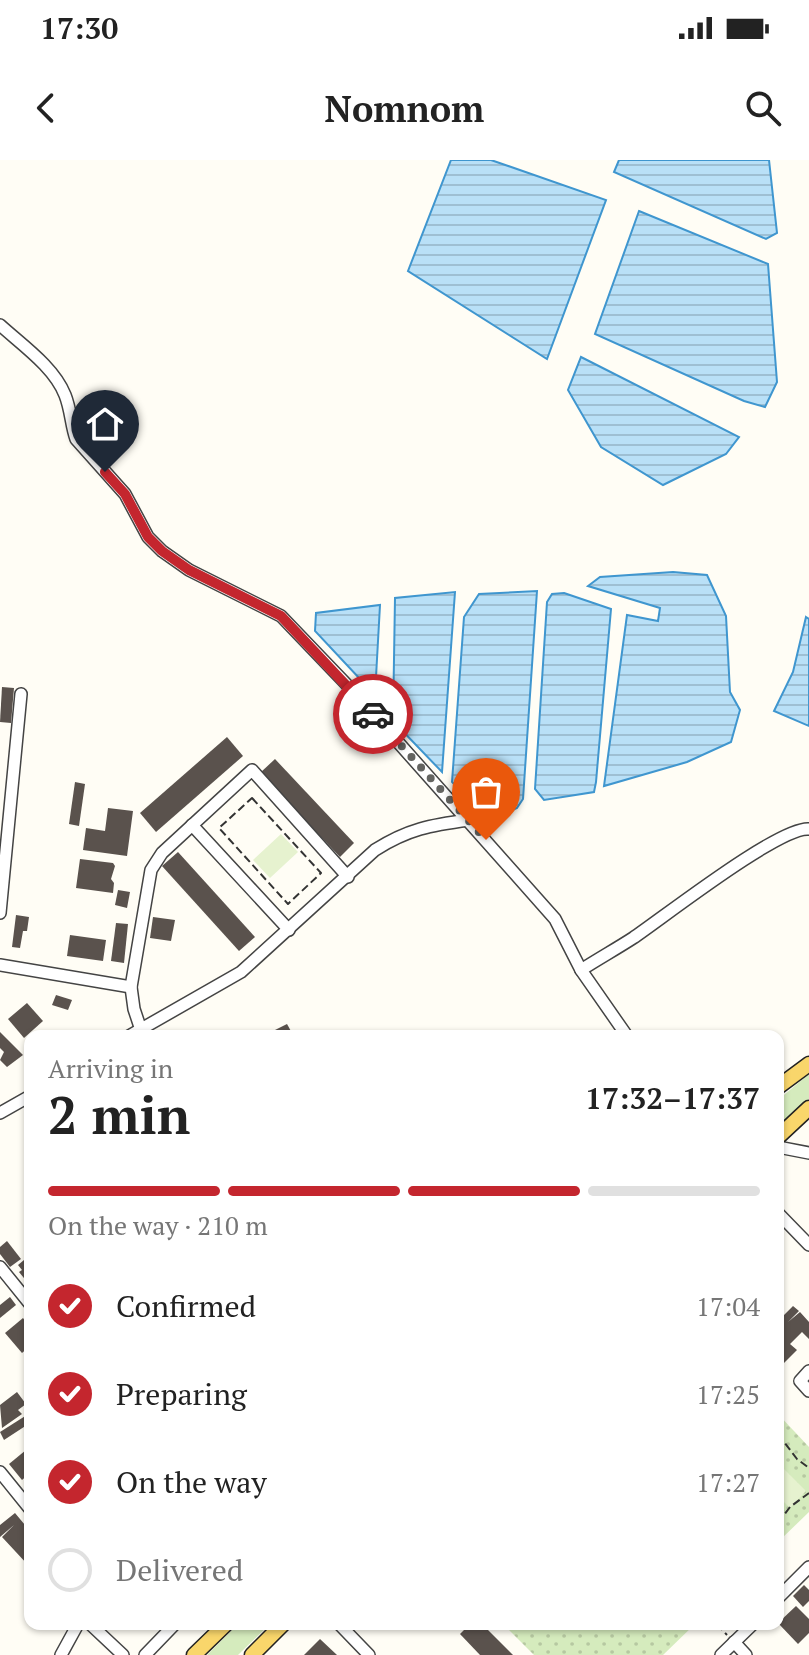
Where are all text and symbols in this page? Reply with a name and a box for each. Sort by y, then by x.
text: 17:30 [40,8,118,48]
text: Nomnom [325,85,484,132]
icon: back [24,86,68,130]
icon: search [741,86,785,130]
pin [71,390,139,472]
icon: home [83,402,127,446]
courier [333,674,413,754]
icon: car [351,692,395,736]
pin [452,758,520,840]
icon: bag [464,770,508,814]
text: Arriving in [48,1051,173,1085]
text: 17:32–17:37 [585,1078,760,1118]
text: 2 min [48,1080,190,1149]
text: On the way · 210 m [48,1208,268,1242]
icon: check [48,1284,92,1328]
text: Confirmed [116,1286,256,1326]
text: 17:04 [696,1289,760,1323]
icon: check [48,1372,92,1416]
text: Preparing [116,1374,247,1414]
text: 17:25 [696,1377,760,1411]
icon: check [48,1460,92,1504]
text: On the way [116,1462,267,1502]
text: 17:27 [696,1465,760,1499]
text: Delivered [116,1550,243,1590]

